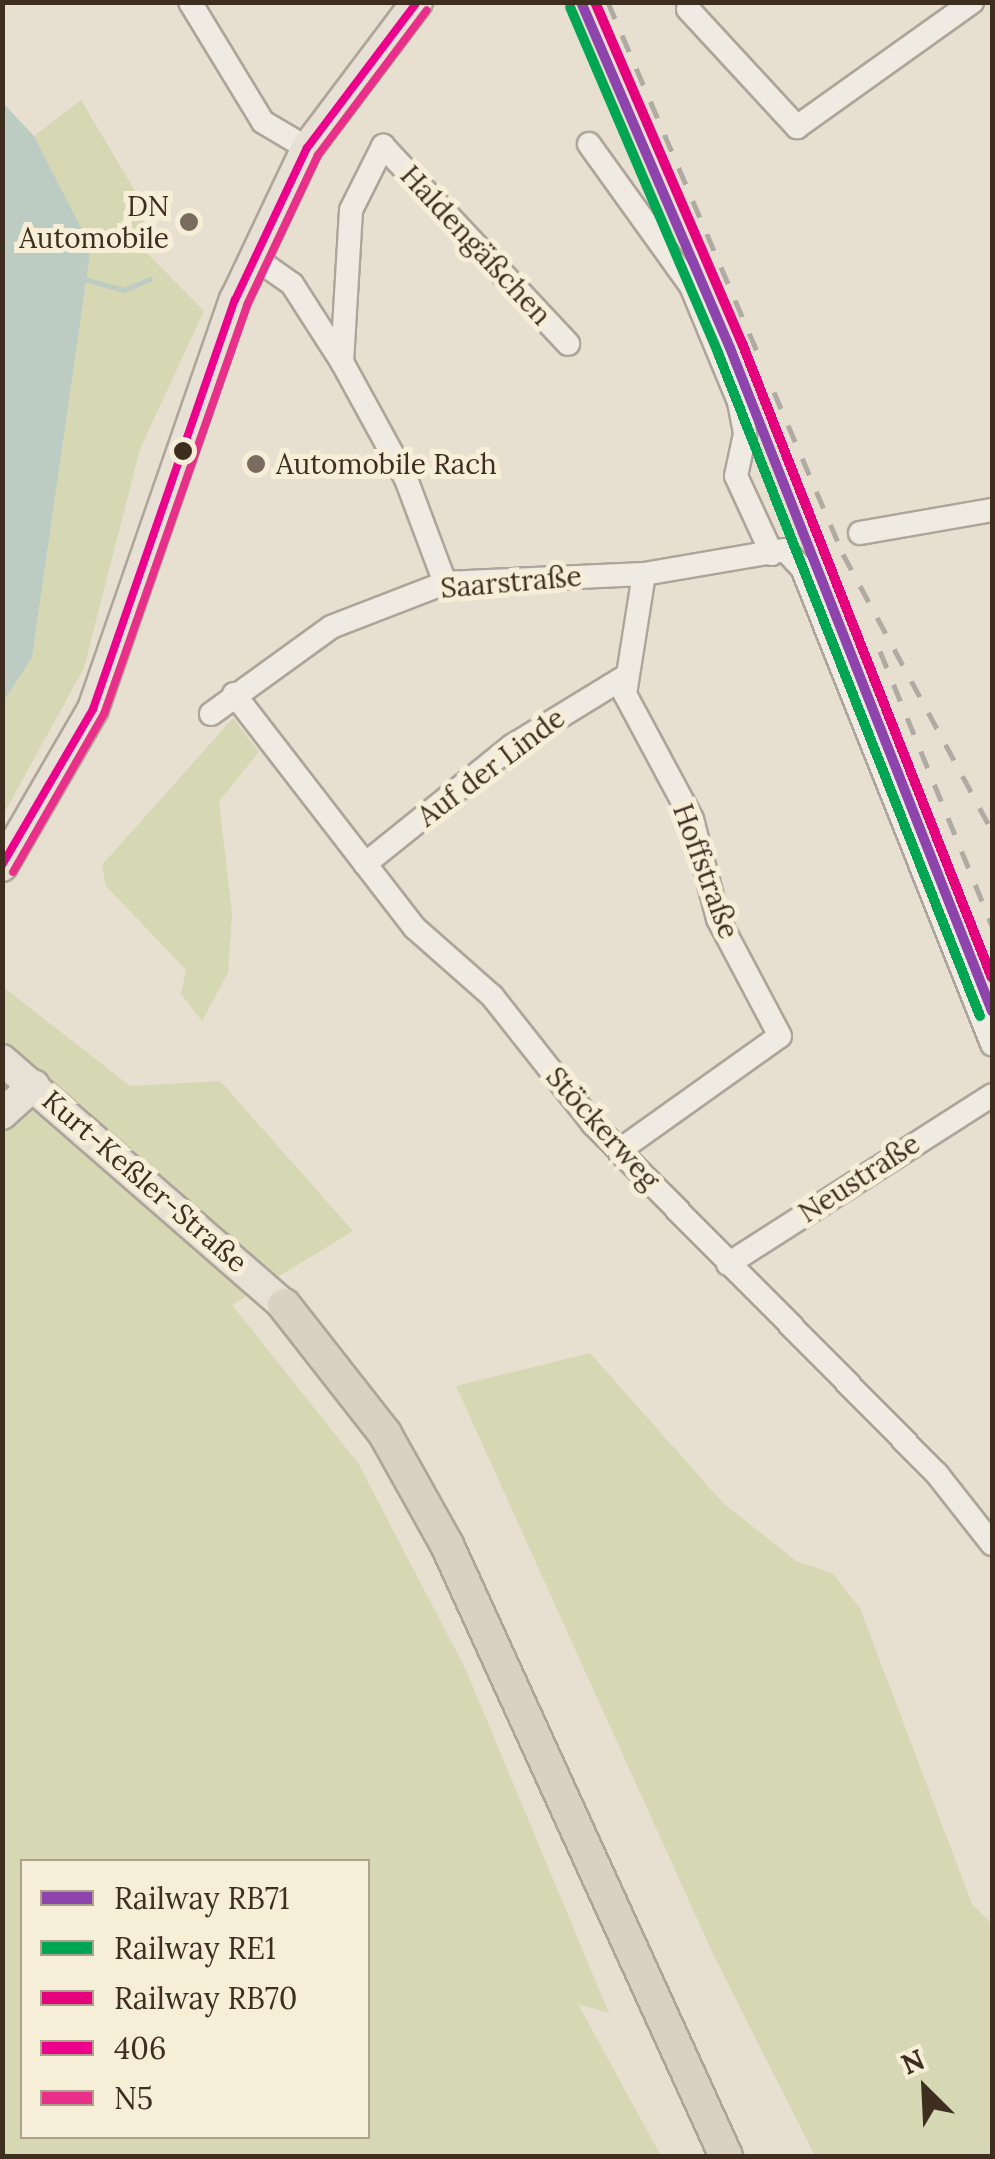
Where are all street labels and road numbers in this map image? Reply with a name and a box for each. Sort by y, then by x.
street label: Haldengäßchen [394,158,558,332]
street label: Saarstraße [439,559,583,605]
street label: Auf der Linde [411,701,571,833]
street label: Hoffstraße [666,799,746,943]
street label: Stöckerweg [539,1060,667,1196]
street label: Kurt-Keßler-Straße [36,1083,254,1279]
street label: Neustraße [792,1127,926,1229]

